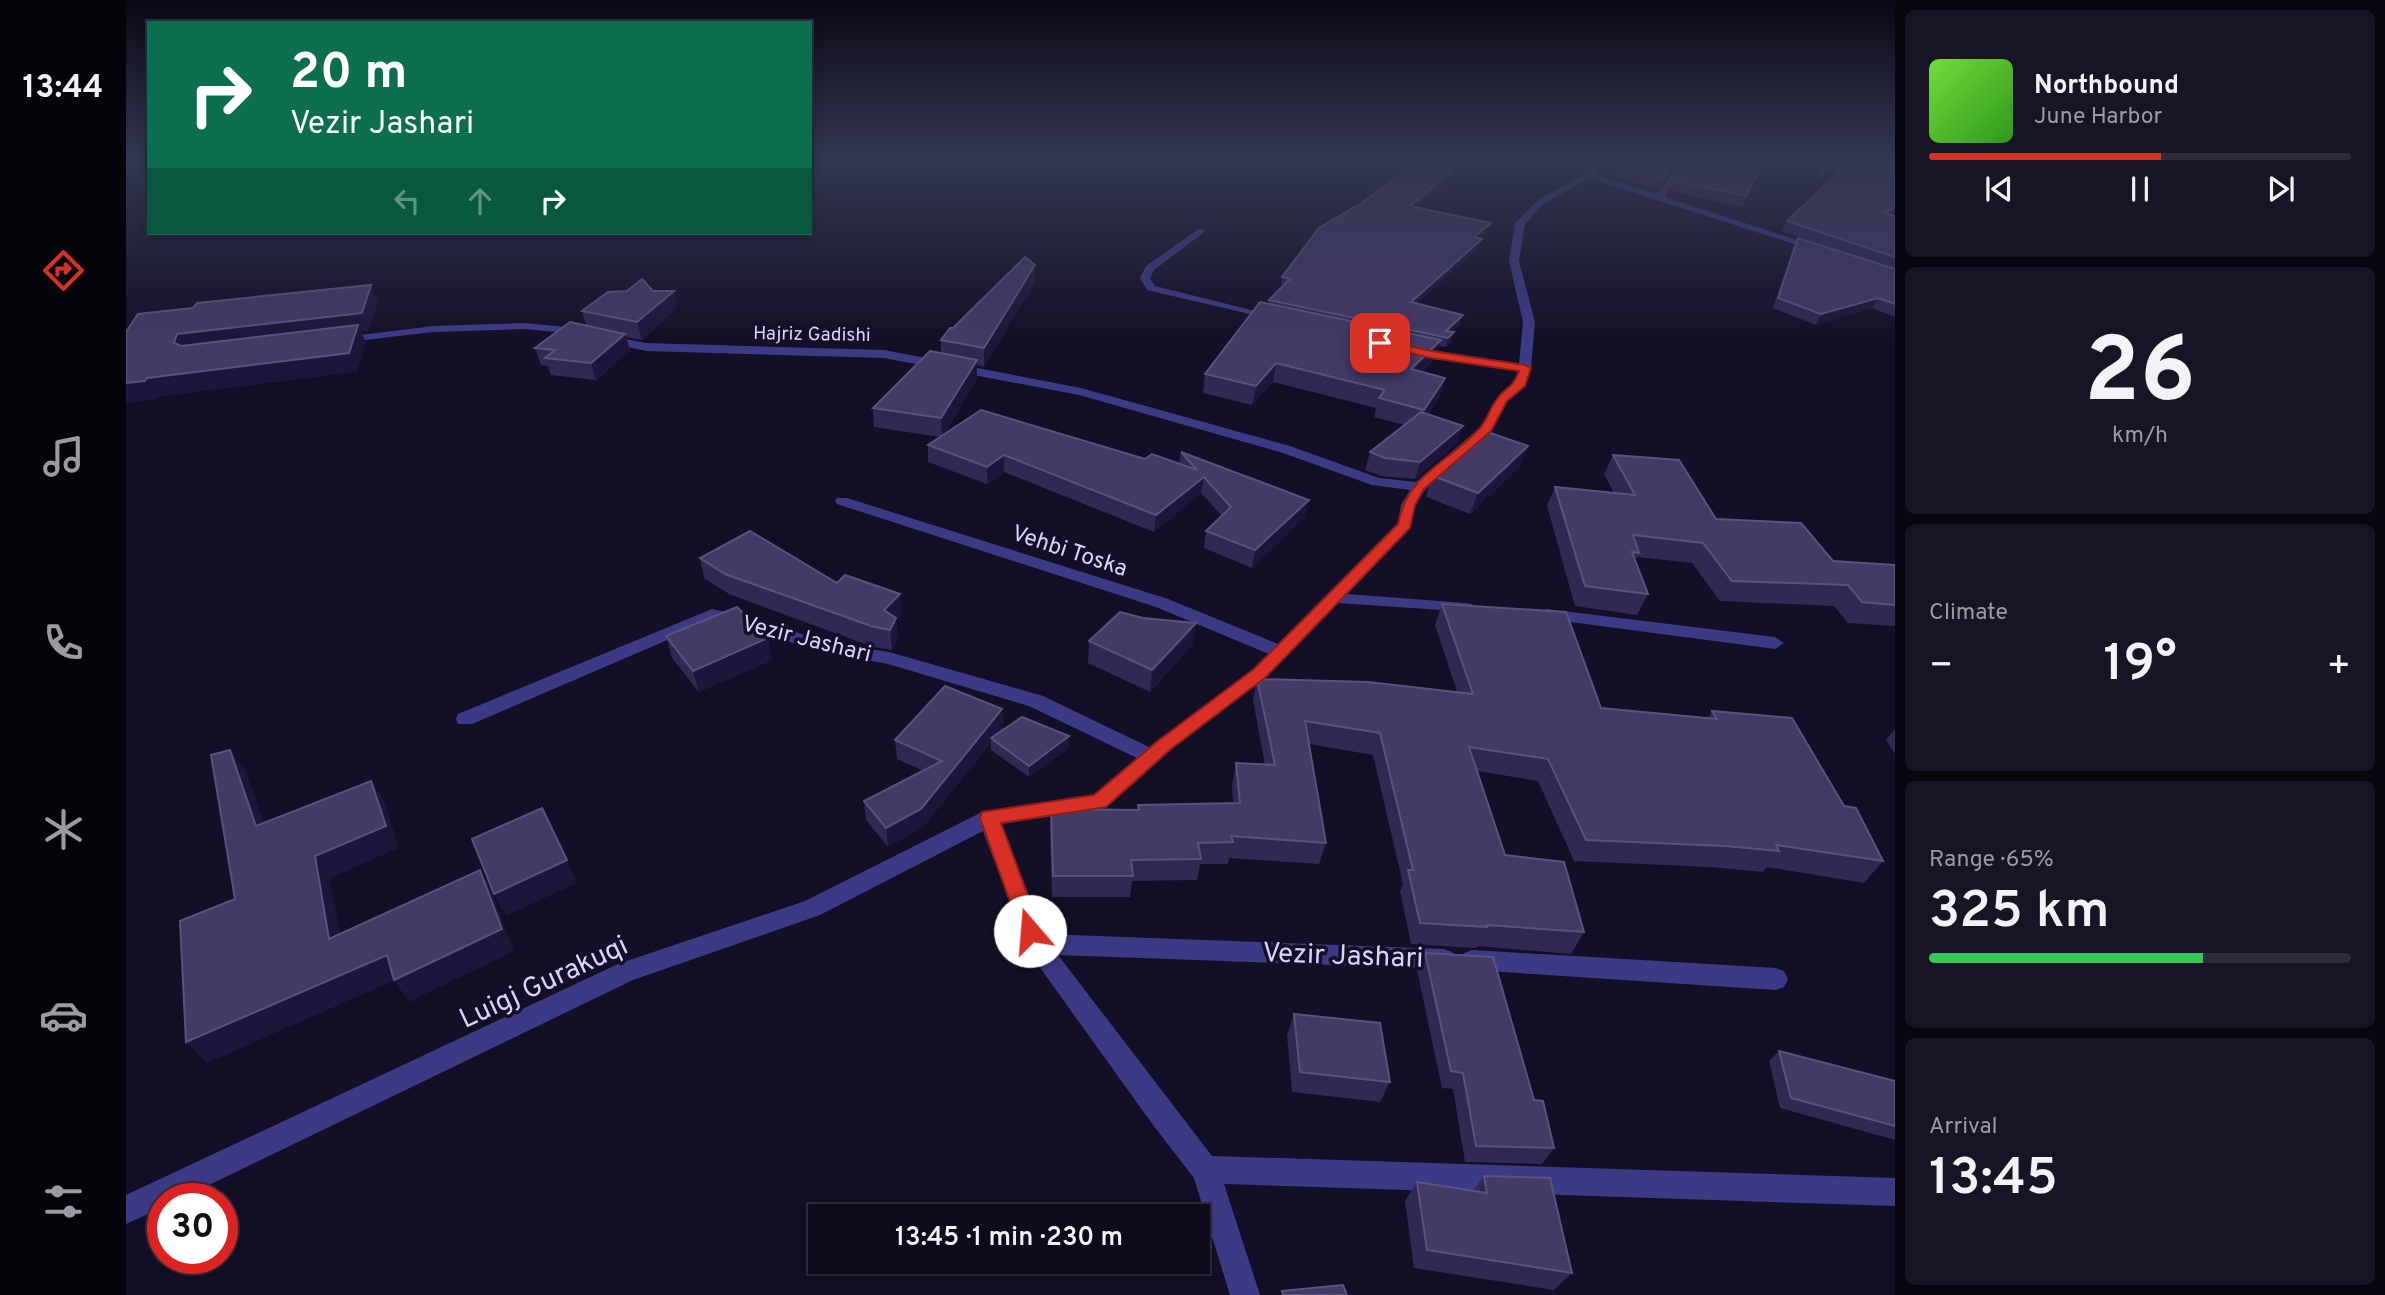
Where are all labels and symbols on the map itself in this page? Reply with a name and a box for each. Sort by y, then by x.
pin [1350,313,1410,373]
street label: Hajriz Gadishi [753,322,871,348]
street label: Vehbi Toska [1008,520,1131,585]
street label: Vezir Jashari [739,610,874,671]
position arrow [993,894,1067,968]
street label: Luigj Gurakuqi [454,929,634,1039]
street label: Vezir Jashari [1262,936,1424,978]
speed limit sign: 30 [147,1183,238,1274]

